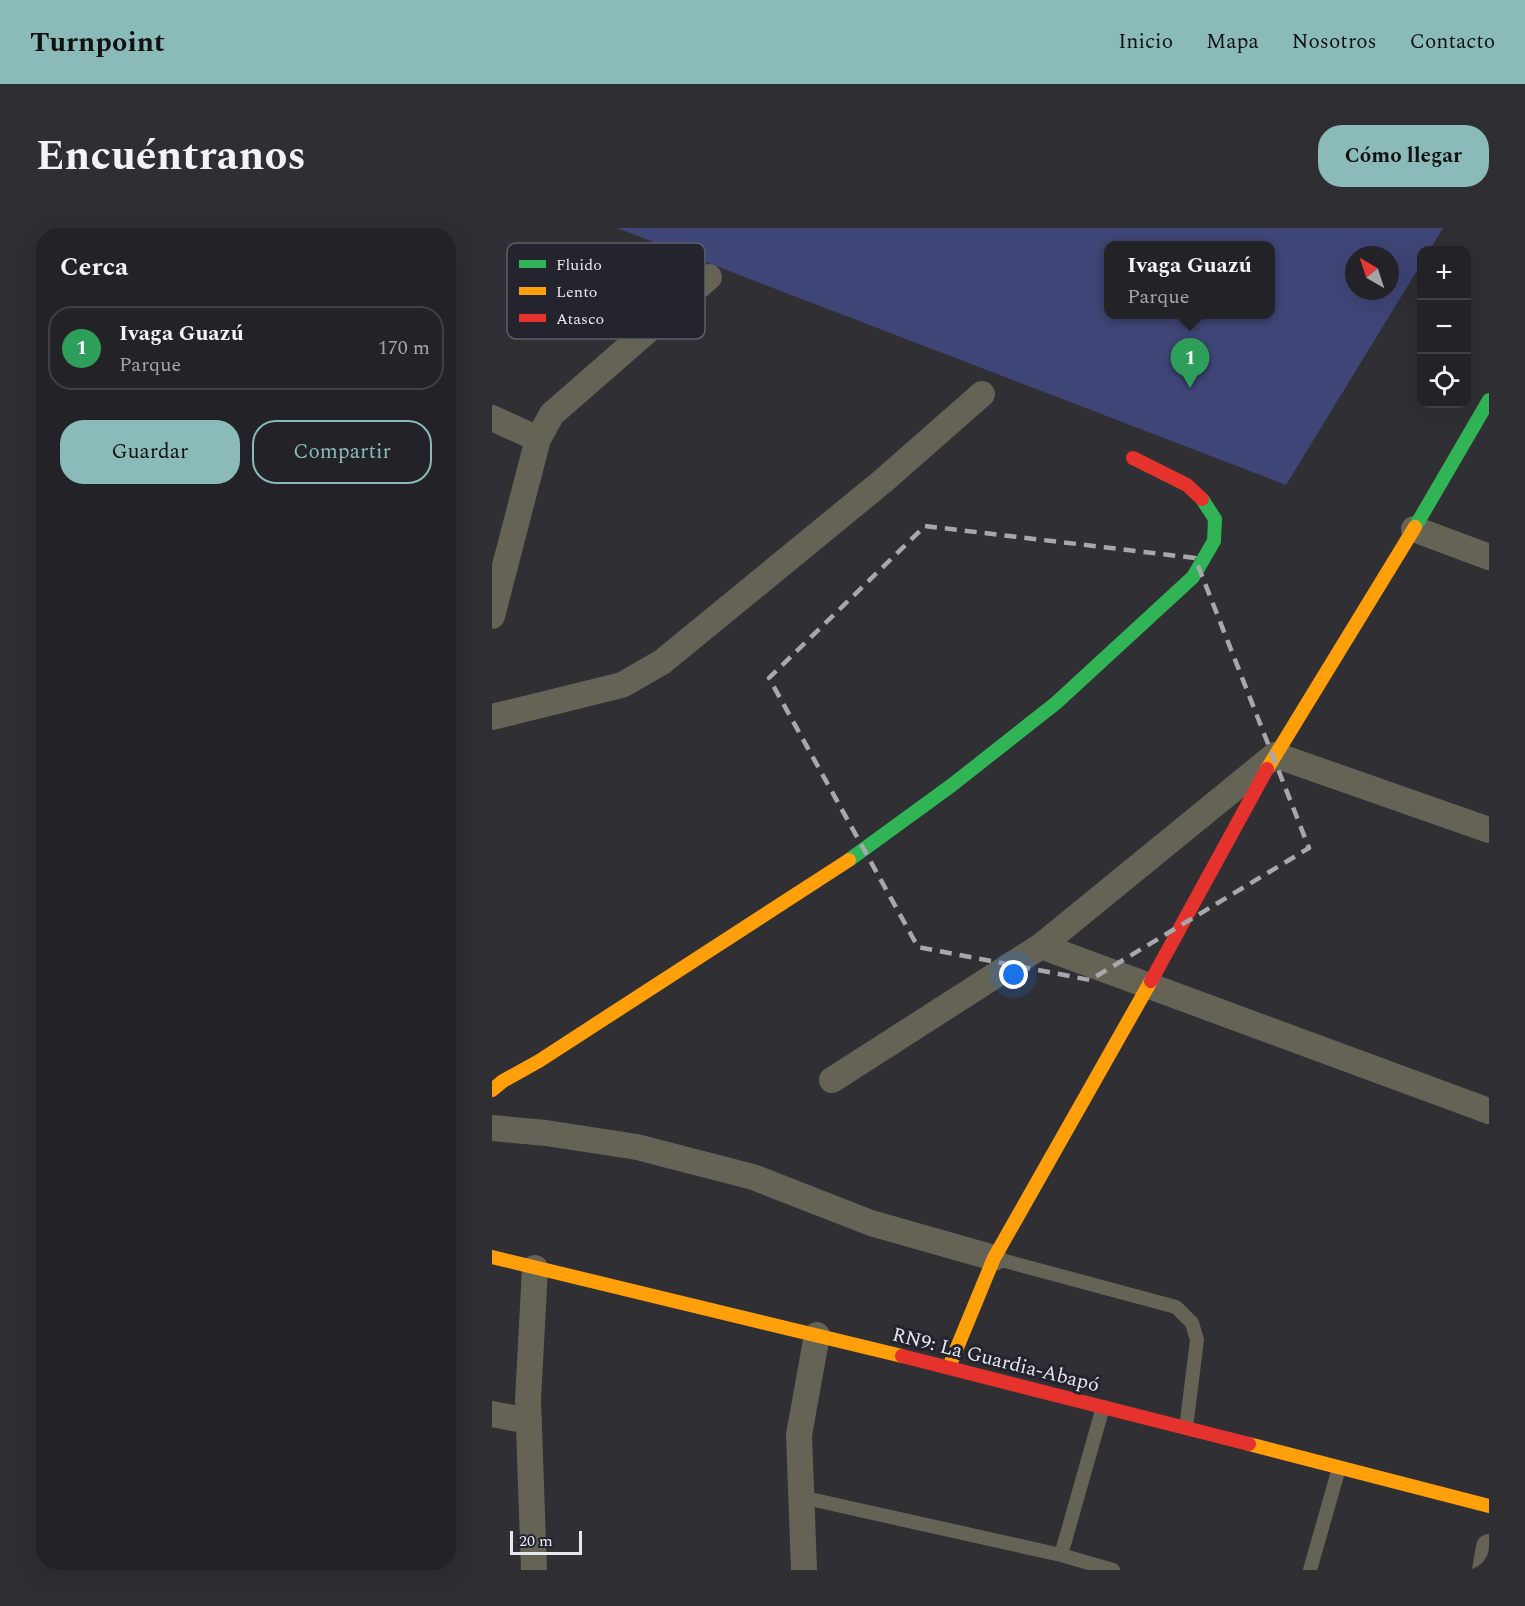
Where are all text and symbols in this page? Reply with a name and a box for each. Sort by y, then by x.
text: Turnpoint [30,21,165,64]
text: Inicio [1118,26,1173,58]
text: Mapa [1206,26,1259,58]
text: Nosotros [1292,26,1377,58]
text: Contacto [1410,26,1495,58]
text: Encuéntranos [36,125,306,188]
button: Cómo llegar [1318,125,1489,187]
popup [1104,241,1275,319]
legend [507,243,705,339]
north arrow [1345,246,1399,300]
map controls [1417,246,1471,408]
button: + [1417,246,1471,300]
text: Cerca [60,247,128,287]
text: Ivaga Guazú [1127,249,1252,282]
text: Fluido [556,253,602,277]
text: Lento [556,280,597,304]
text: Parque [1127,282,1189,312]
button: − [1417,300,1471,354]
text: Atasco [556,307,604,331]
text: Ivaga Guazú [119,317,244,350]
text: 1 [76,333,87,363]
text: 170 m [378,333,430,363]
pin: 1 [1170,338,1210,388]
text: Parque [119,350,181,380]
button: locate [1417,354,1471,408]
button: Guardar [60,420,240,484]
button: Compartir [252,420,432,484]
your location [999,960,1028,989]
street label: RN9: La Guardia-Abapó [889,1320,1103,1400]
scale bar [510,1528,582,1556]
text: 20 m [519,1529,553,1553]

